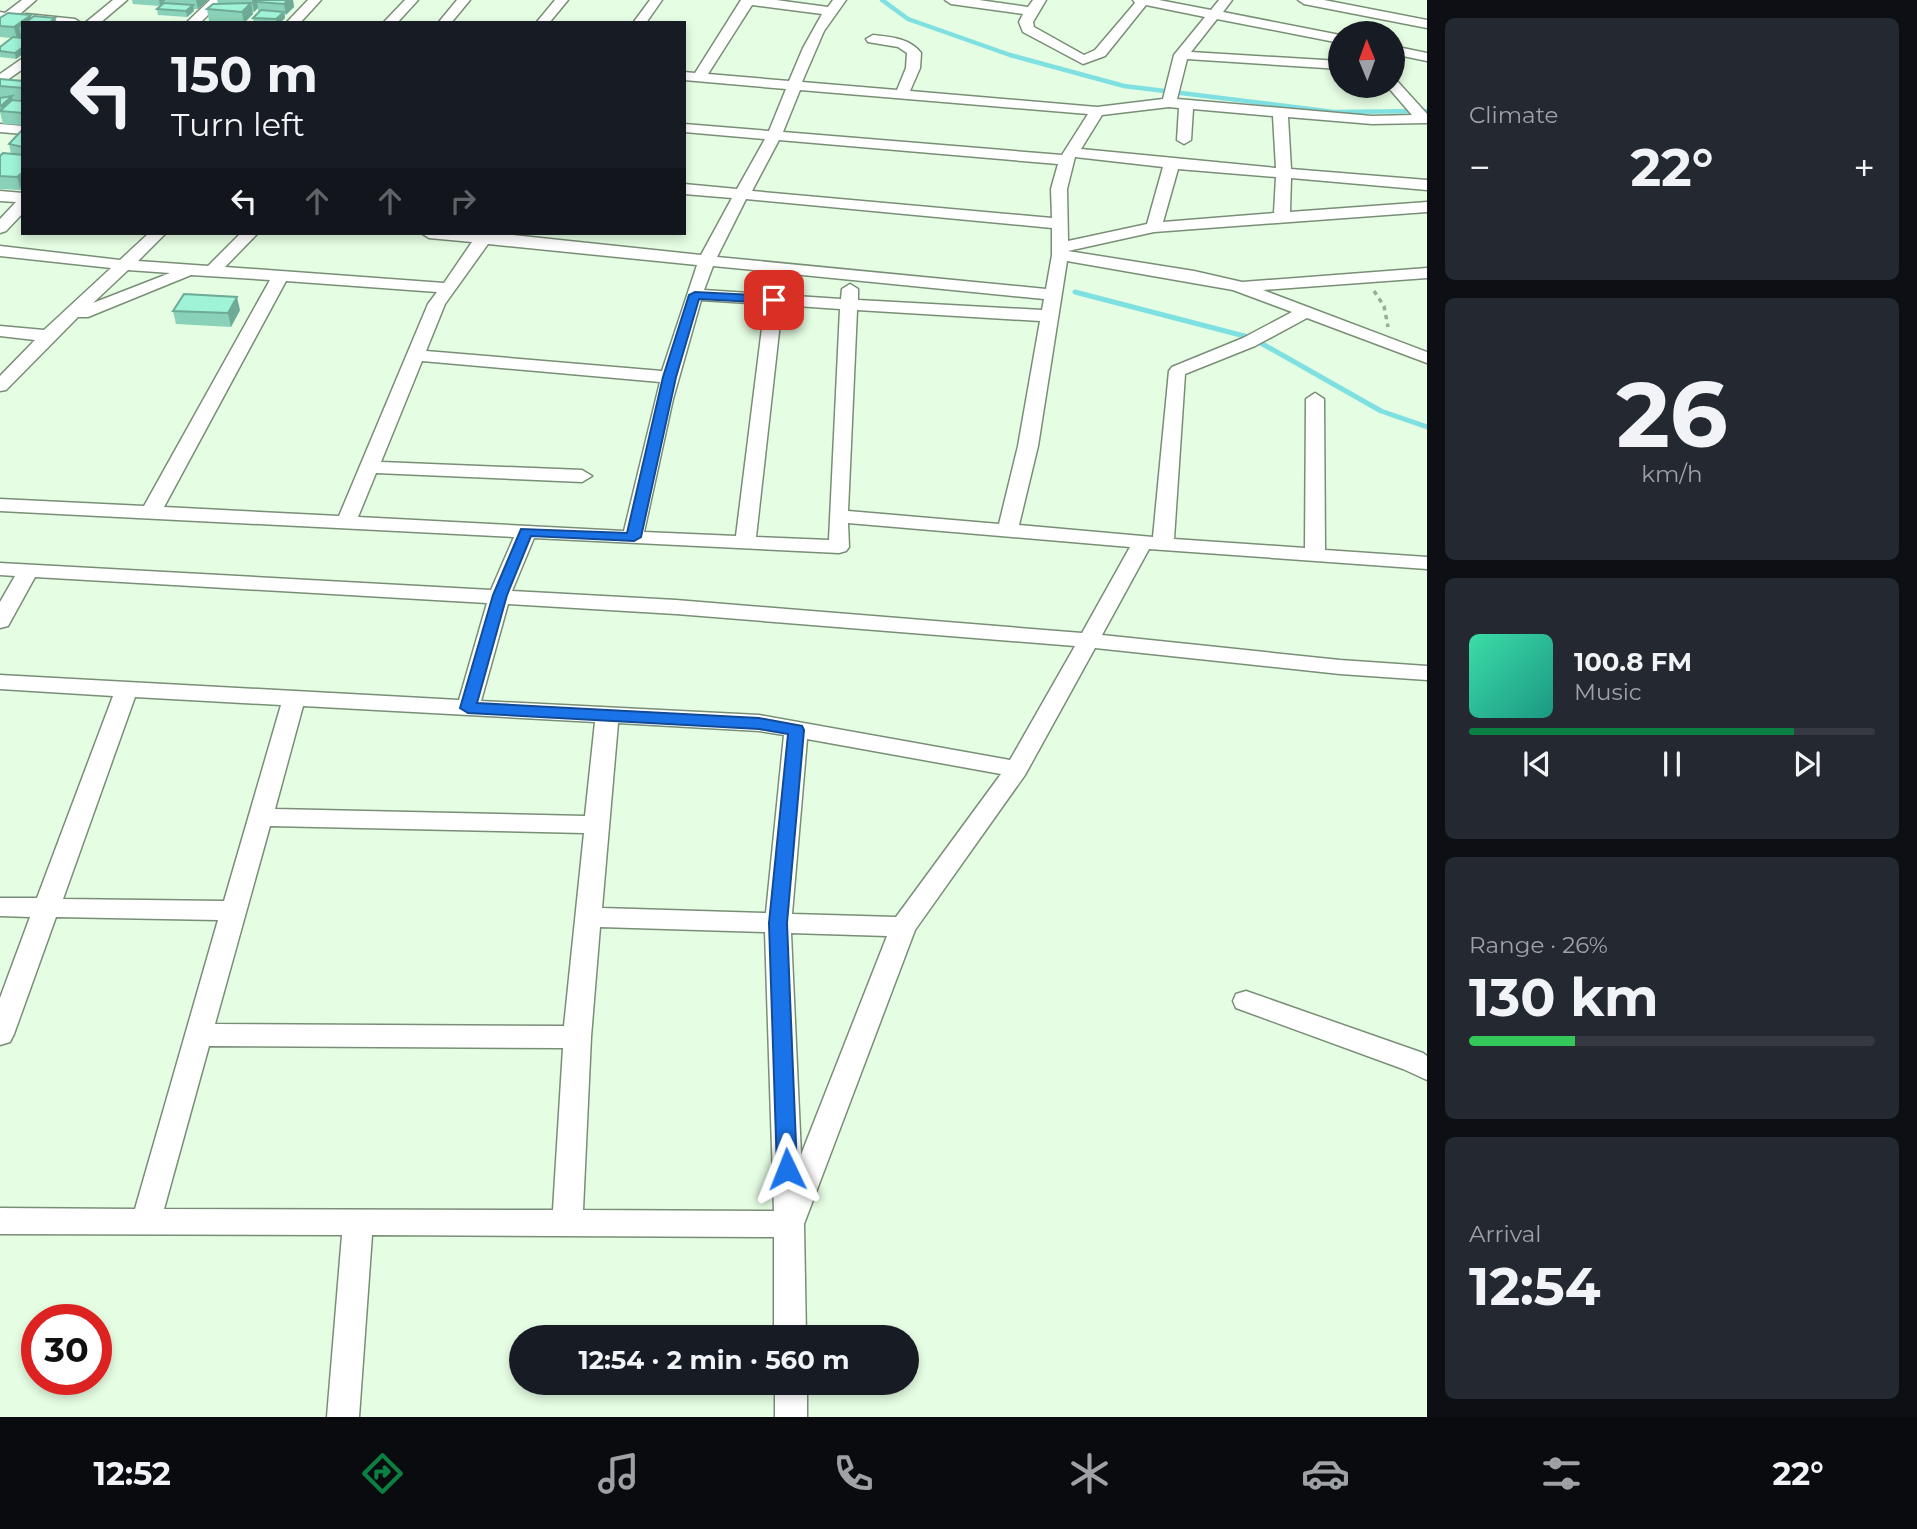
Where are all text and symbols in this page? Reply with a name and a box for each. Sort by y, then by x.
north arrow [1328,21,1405,98]
map controls [1328,21,1405,98]
text: 150 m [171,45,318,104]
icon: left [56,49,147,140]
text: Climate [1469,101,1558,129]
text: Turn left [171,105,305,144]
text: 22° [1630,136,1714,199]
text: − [1469,144,1491,191]
text: + [1853,144,1875,191]
icon: left [225,182,263,220]
icon: ahead [298,182,336,220]
icon: ahead [371,182,409,220]
icon: right [444,182,482,220]
pin [744,270,804,330]
icon: arrive [755,281,793,319]
text: 26 [1616,359,1728,470]
text: km/h [1641,460,1703,488]
text: 100.8 FM [1574,646,1692,678]
text: Music [1574,678,1642,706]
icon: previous [1518,745,1556,783]
icon: pause [1653,745,1691,783]
icon: next [1788,745,1826,783]
text: Range · 26% [1469,931,1608,959]
text: 130 km [1469,966,1659,1029]
position arrow [750,1132,824,1206]
text: Arrival [1469,1220,1542,1248]
text: 12:54 [1469,1255,1600,1318]
speed limit sign: 30 [21,1304,112,1395]
text: 12:54 · 2 min · 560 m [579,1344,849,1376]
icon: directions [358,1449,407,1498]
icon: music [594,1449,643,1498]
icon: phone [829,1449,878,1498]
icon: climate [1065,1449,1114,1498]
icon: car [1301,1449,1350,1498]
icon: filters [1537,1449,1586,1498]
text: 12:52 [93,1454,171,1493]
text: 22° [1772,1454,1824,1493]

